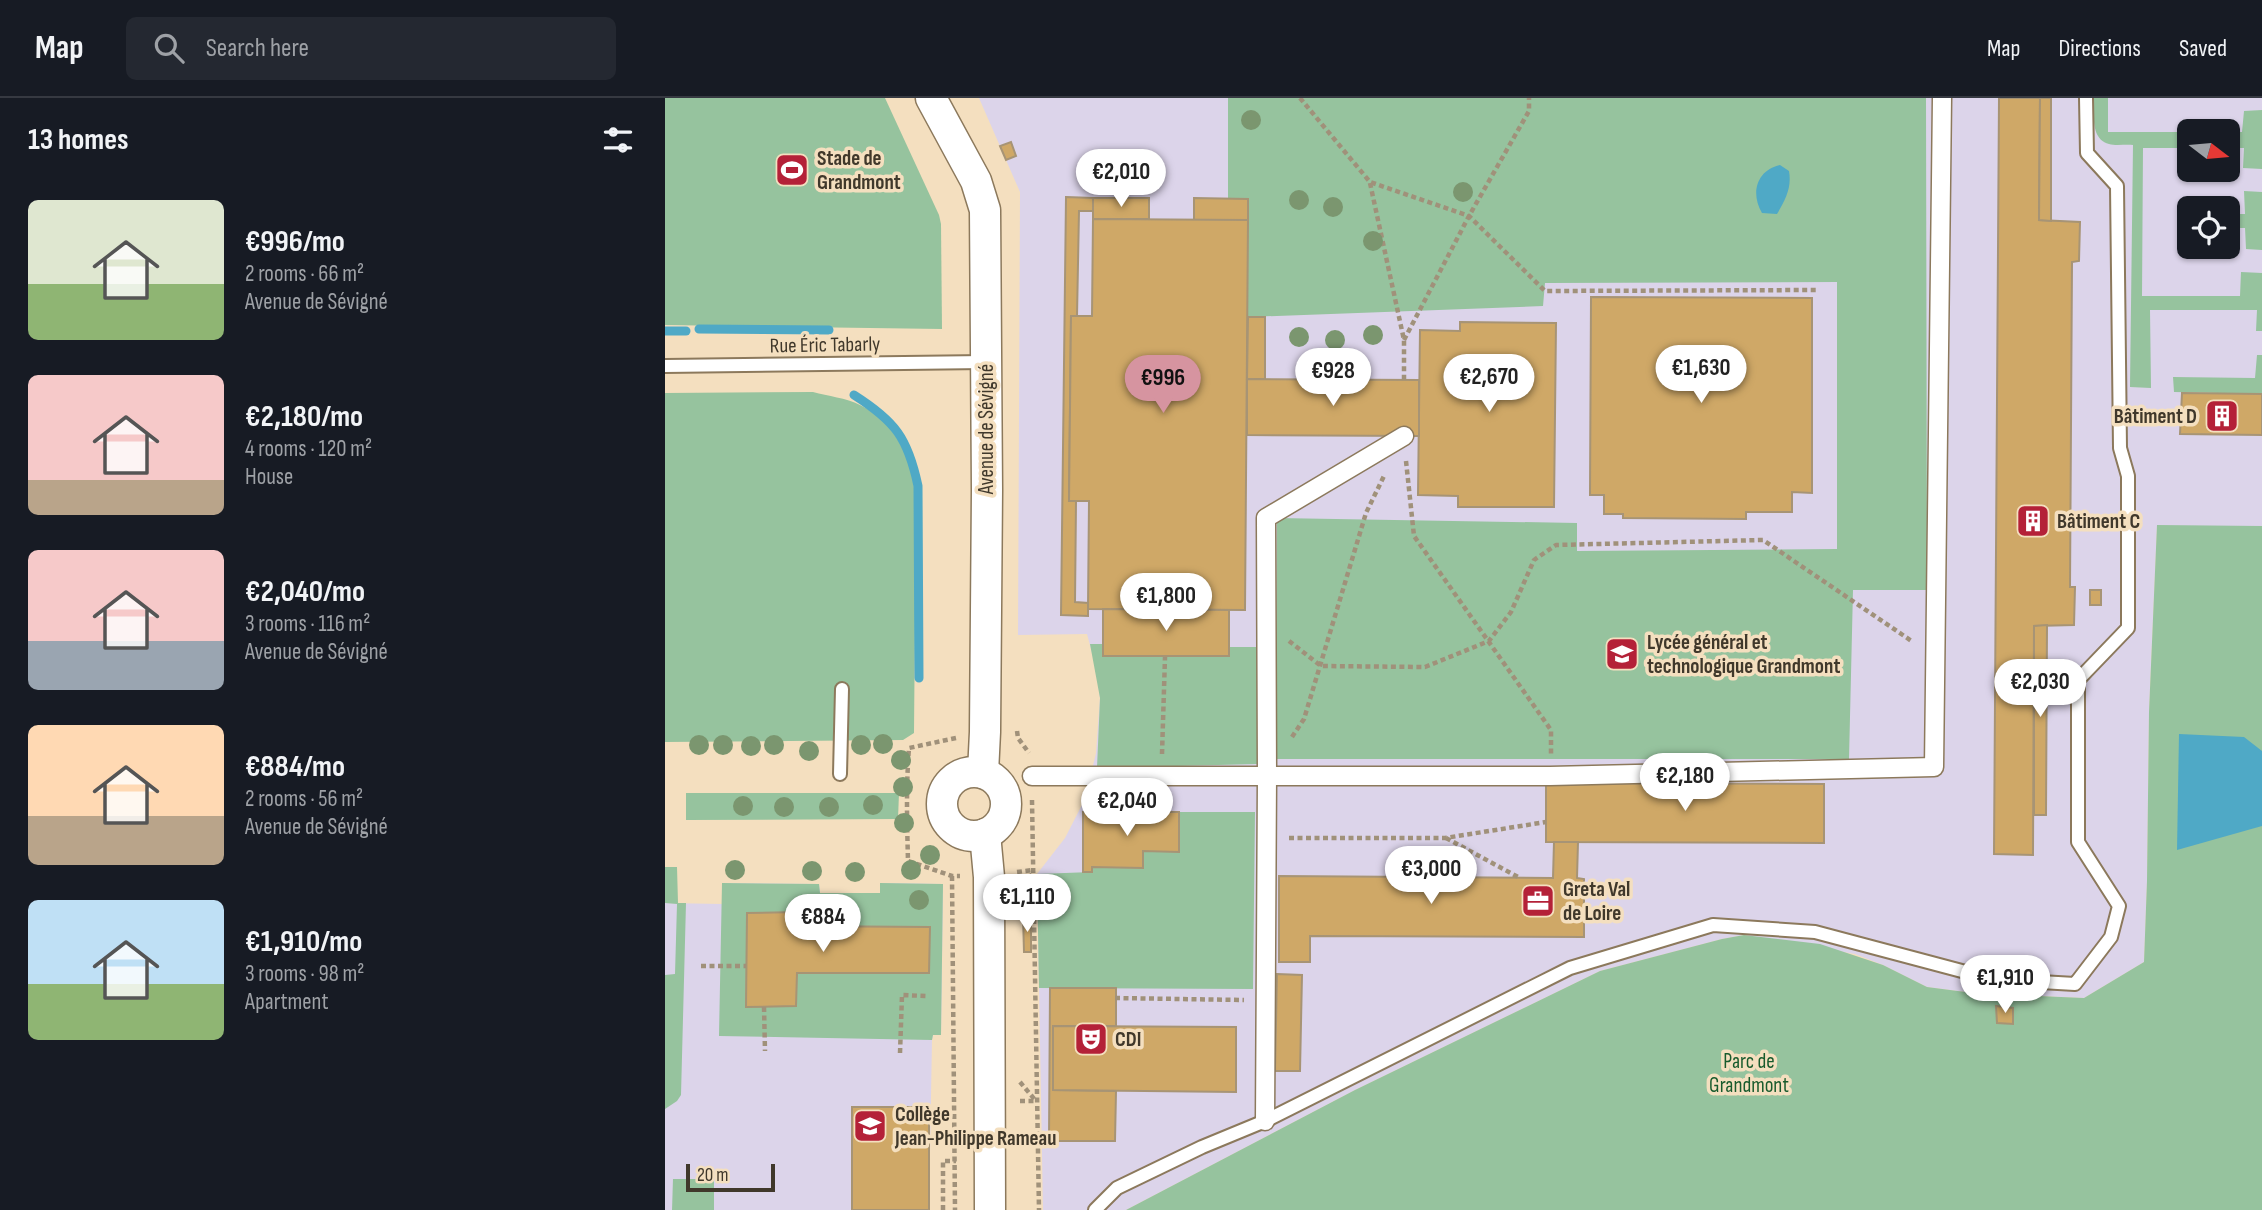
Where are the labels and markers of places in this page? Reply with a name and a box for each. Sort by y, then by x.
place label: Stade de Grandmont [817,146,901,195]
pin: €2,010 [1064,150,1178,209]
sports icon: Stade de Grandmont [773,151,811,189]
pin: €1,630 [1644,345,1758,405]
pin: €928 [1292,348,1374,408]
pin: €2,670 [1432,354,1546,414]
pin: €996 [1122,356,1204,415]
building icon: Bâtiment D [2203,397,2241,435]
place label: Bâtiment D [2114,404,2197,429]
building icon: Bâtiment C [2014,502,2052,540]
place label: Bâtiment C [2057,509,2140,534]
pin: €1,800 [1109,574,1223,633]
place label: Lycée général et technologique Grandmont [1647,630,1840,679]
school or university icon: Lycée général et technologique Grandmont [1603,635,1641,673]
pin: €2,030 [1983,660,2097,719]
pin: €2,180 [1628,754,1742,813]
pin: €2,040 [1070,778,1184,838]
pin: €3,000 [1374,846,1488,906]
pin: €1,110 [970,874,1084,934]
place label: Greta Val de Loire [1563,877,1630,926]
office icon: Greta Val de Loire [1519,882,1557,920]
pin: €884 [782,894,864,954]
pin: €1,910 [1948,956,2062,1015]
theatre icon: CDI [1072,1020,1110,1058]
place label: CDI [1115,1027,1141,1052]
place label: Collège Jean-Philippe Rameau [894,1102,1056,1151]
school or university icon: Collège Jean-Philippe Rameau [851,1107,889,1145]

